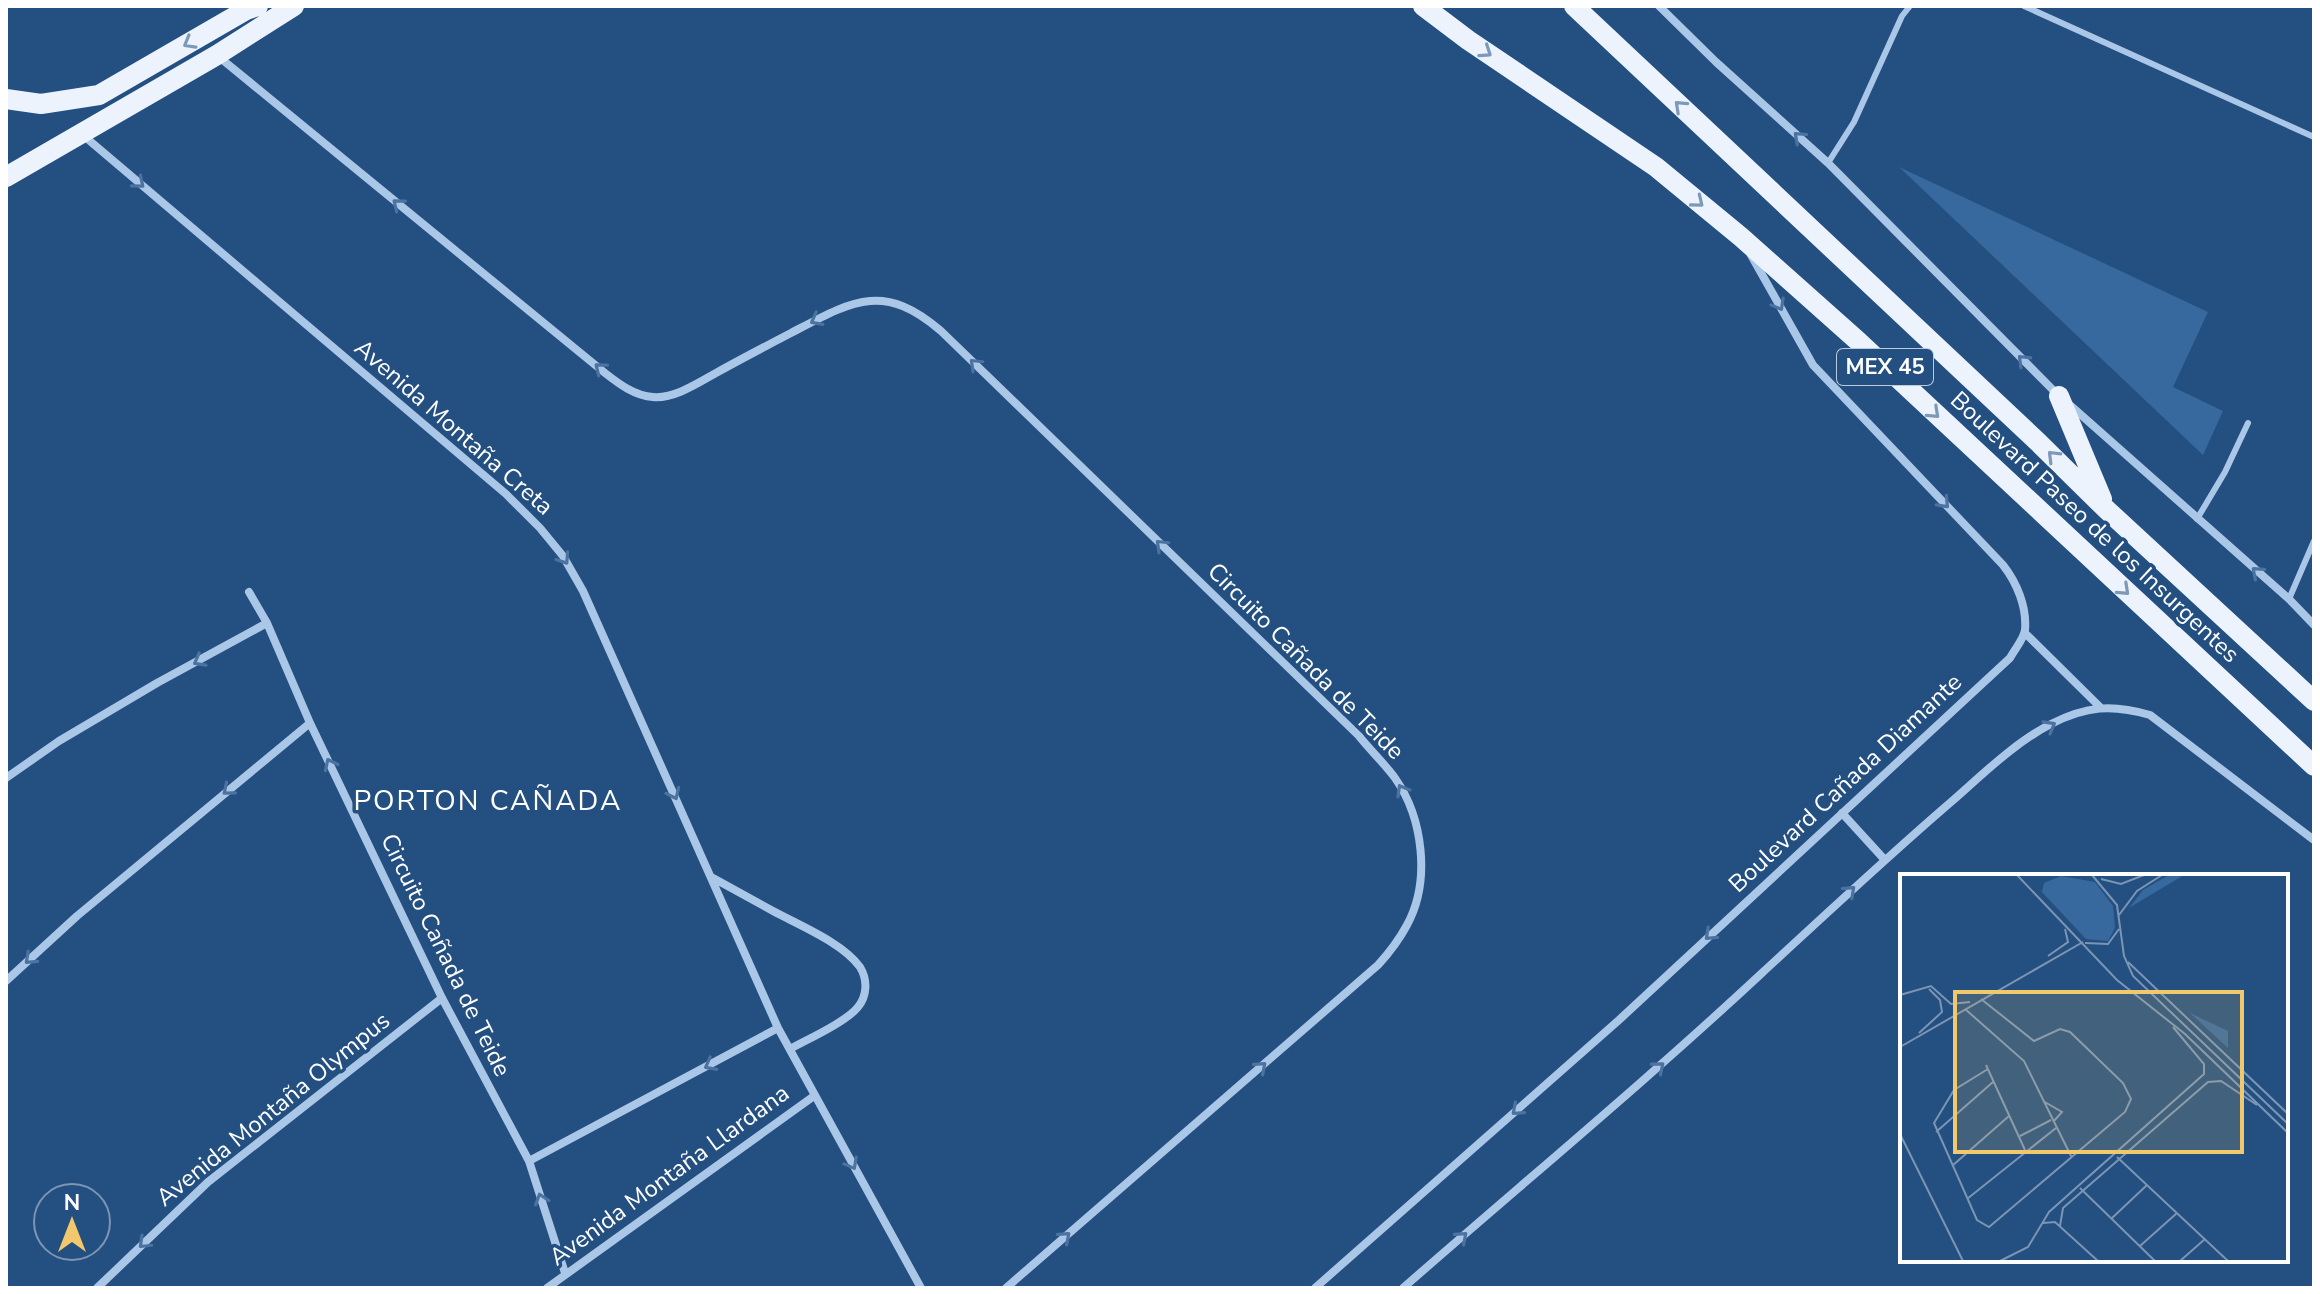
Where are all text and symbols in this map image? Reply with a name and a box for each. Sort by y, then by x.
one-way arrow [183,33,198,49]
one-way arrow [1478,42,1492,57]
one-way arrow [1675,100,1689,115]
one-way arrow [1793,132,1808,147]
one-way arrow [130,173,145,188]
one-way arrow [1689,192,1704,207]
one-way arrow [393,199,408,214]
one-way arrow [1769,296,1785,310]
one-way arrow [809,310,824,325]
street label: Avenida Montaña Creta [348,332,560,522]
road number: MEX 45 [1837,349,1933,385]
one-way arrow [2018,355,2032,369]
one-way arrow [970,358,984,373]
one-way arrow [595,363,609,378]
street label: Boulevard Paseo de los Insurgentes [1943,384,2247,670]
one-way arrow [1924,404,1939,418]
one-way arrow [2048,451,2062,465]
one-way arrow [1935,494,1949,509]
one-way arrow [1156,539,1170,554]
one-way arrow [554,550,569,565]
street label: Circuito Cañada de Teide [1200,555,1412,767]
one-way arrow [2252,567,2267,581]
one-way arrow [2115,580,2130,594]
one-way arrow [193,651,207,667]
street label: Boulevard Cañada Diamante [1722,666,1968,900]
one-way arrow [2042,720,2056,735]
one-way arrow [324,758,340,772]
one-way arrow [223,780,238,795]
district label: PORTON CAÑADA [354,782,622,820]
one-way arrow [1396,784,1411,798]
one-way arrow [665,786,681,800]
street label: Circuito Cañada de Teide [373,828,519,1082]
inset map [1900,874,2288,1262]
one-way arrow [1841,886,1855,901]
one-way arrow [1705,926,1719,941]
one-way arrow [25,949,40,963]
street label: Avenida Montaña Olympus [149,1005,397,1213]
one-way arrow [703,1056,718,1071]
one-way arrow [1252,1062,1267,1076]
one-way arrow [1650,1063,1664,1077]
street label: Avenida Montaña Llardana [543,1077,795,1273]
one-way arrow [1511,1100,1526,1115]
one-way arrow [842,1155,858,1170]
north arrow [32,1182,112,1262]
text: N [64,1188,80,1218]
one-way arrow [534,1193,550,1206]
one-way arrow [1056,1232,1070,1247]
one-way arrow [1452,1232,1467,1246]
one-way arrow [139,1234,153,1249]

